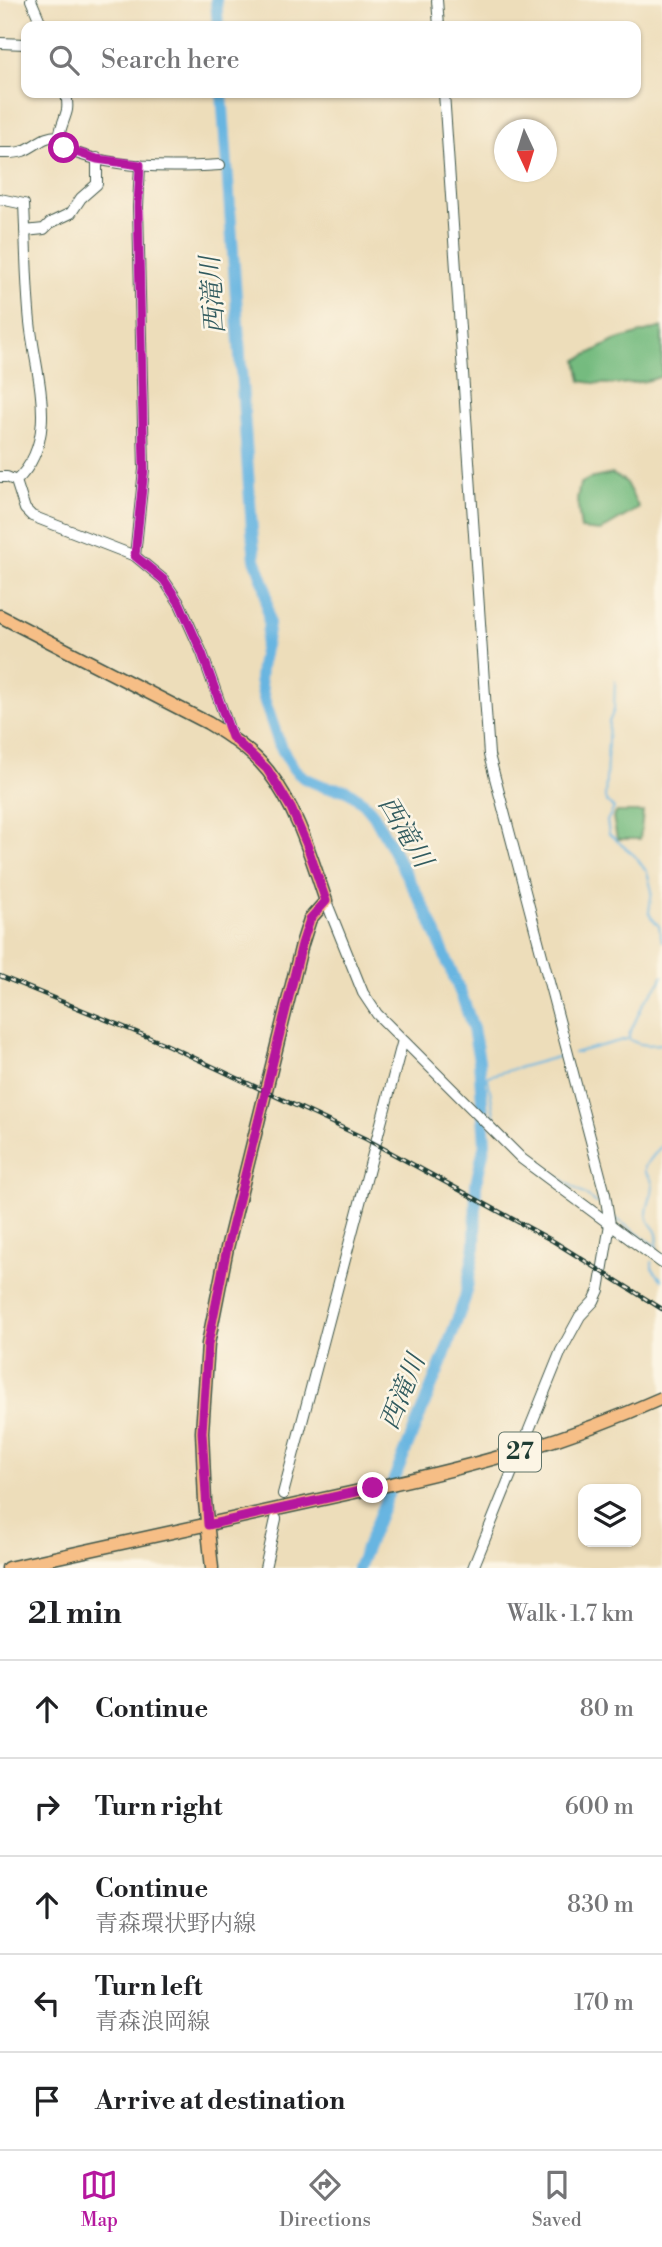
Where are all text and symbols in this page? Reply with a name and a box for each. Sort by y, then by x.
search box [21,21,641,98]
icon: search [45,41,83,79]
text: Search here [101,44,240,76]
north arrow [494,119,557,182]
route start [48,132,79,163]
water label: 西滝川 [194,252,232,335]
water label: 西滝川 [371,790,440,876]
water label: 西滝川 [374,1347,434,1434]
road number: 27 [499,1432,541,1471]
route end [357,1472,388,1503]
map controls [578,1484,641,1547]
button: layers [578,1484,641,1547]
text: 21 min [28,1595,122,1633]
text: Walk · 1.7 km [507,1600,634,1628]
icon: ahead [28,1690,66,1728]
text: Continue [95,1693,208,1725]
text: 80 m [580,1695,634,1723]
icon: right [28,1788,66,1826]
text: Turn right [95,1791,223,1823]
text: 600 m [565,1793,634,1821]
text: Continue [95,1873,208,1905]
icon: ahead [28,1886,66,1924]
text: 830 m [567,1891,634,1919]
text: 青森環状野内線 [95,1910,256,1938]
text: Turn left [95,1971,203,2003]
icon: left [28,1984,66,2022]
text: 170 m [574,1989,634,2017]
text: 青森浪岡線 [95,2008,210,2036]
icon: arrive [28,2082,66,2120]
text: Arrive at destination [95,2085,345,2117]
tab: Map [80,2166,118,2232]
tab: Directions [279,2166,371,2232]
tab: Saved [532,2166,582,2232]

